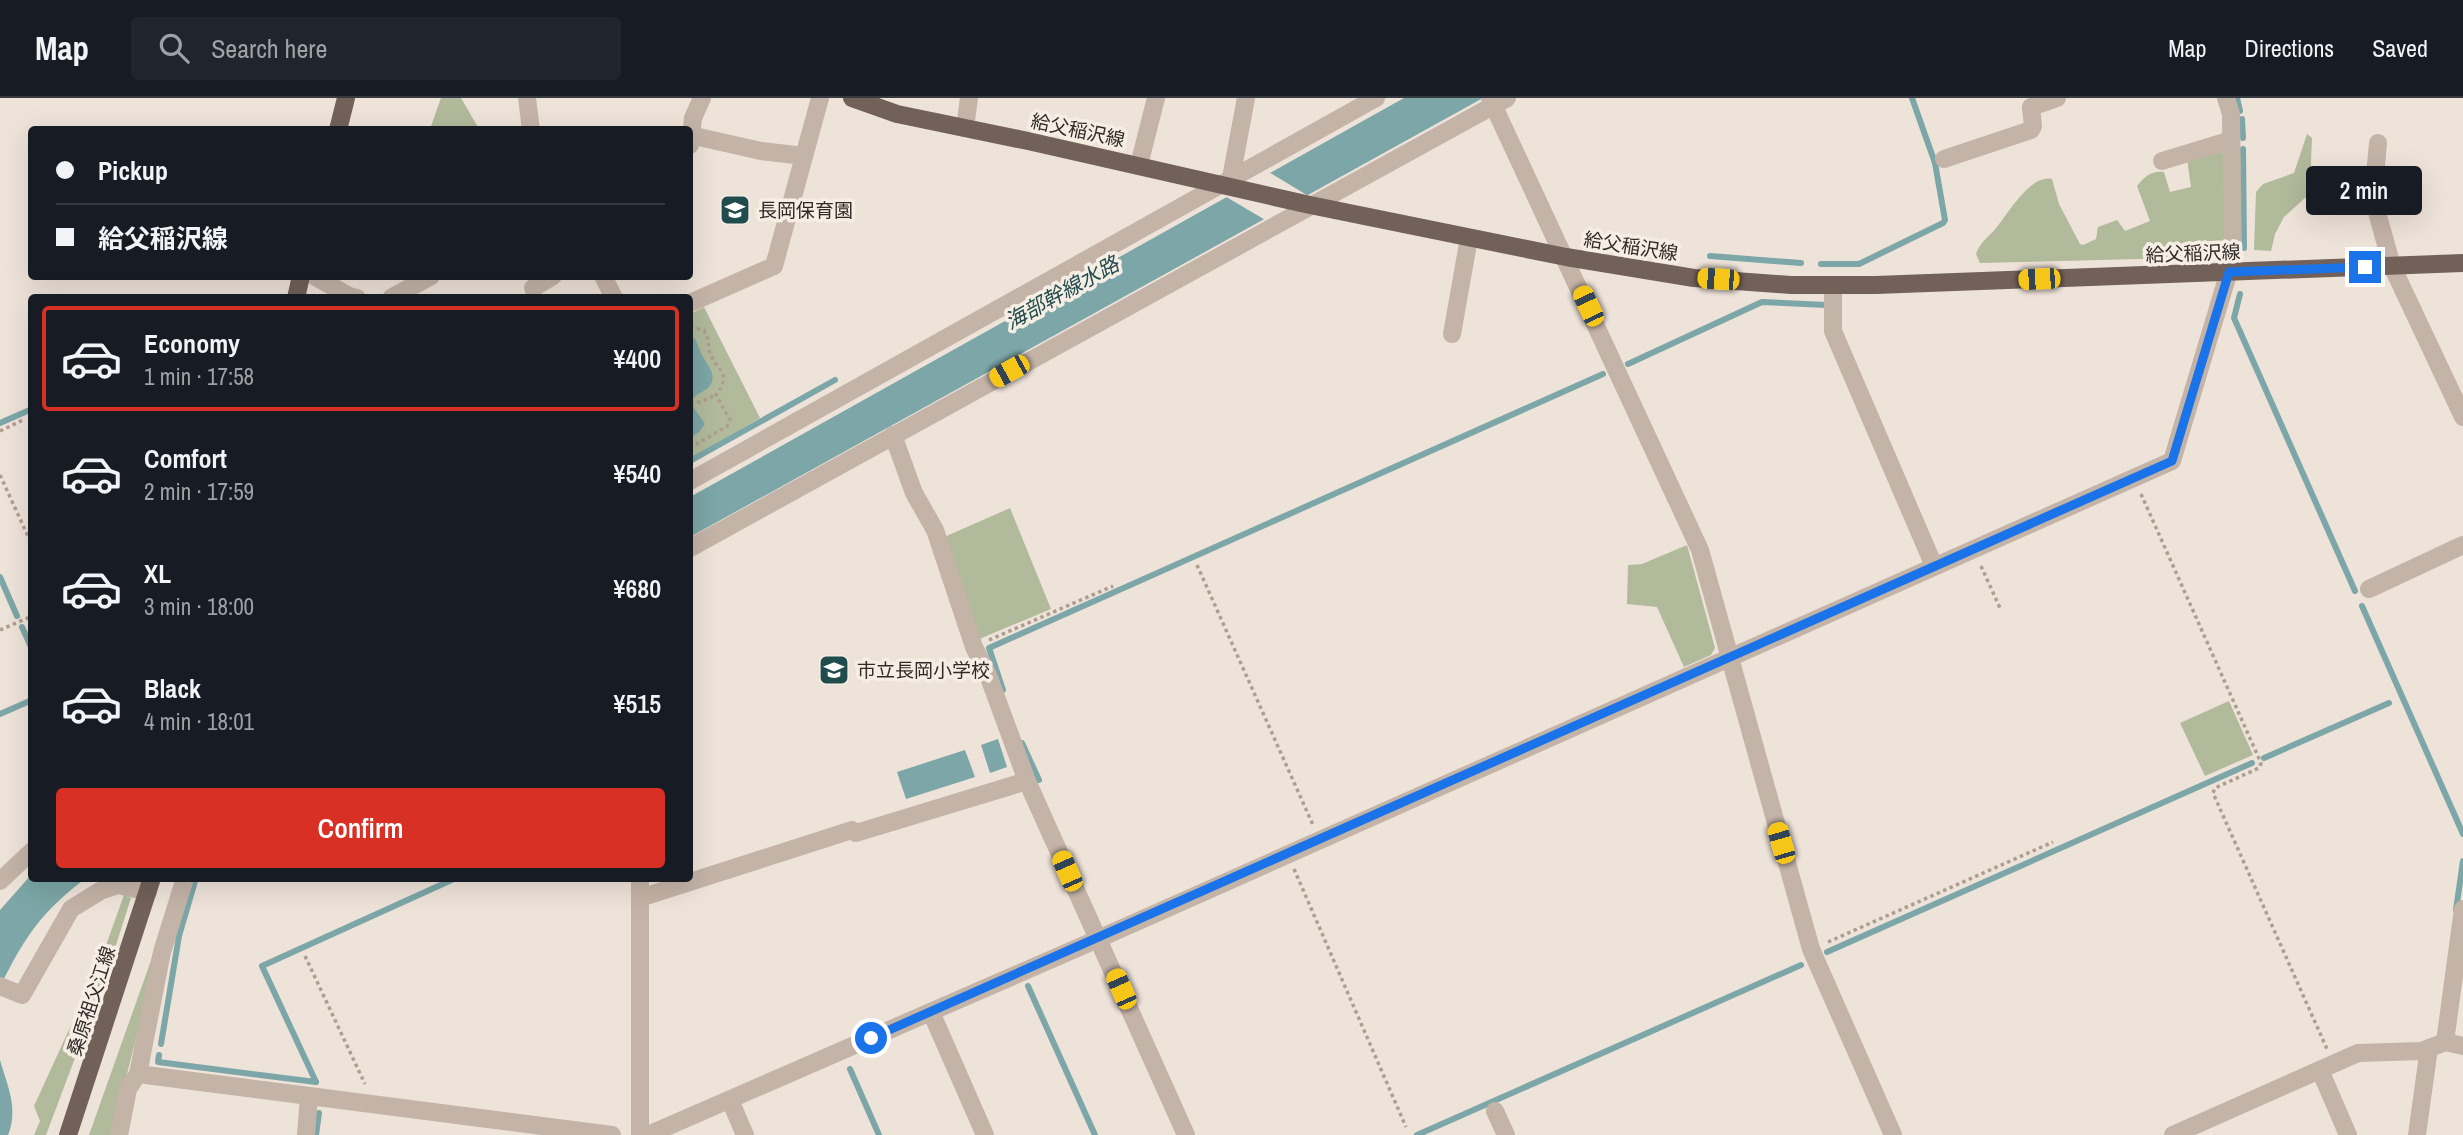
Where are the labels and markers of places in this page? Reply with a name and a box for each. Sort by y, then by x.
school or university icon: 長岡保育園 [718,193,752,227]
place label: 長岡保育園 [758,197,853,223]
school or university icon: 市立長岡小学校 [817,653,851,687]
place label: 市立長岡小学校 [857,657,990,683]

